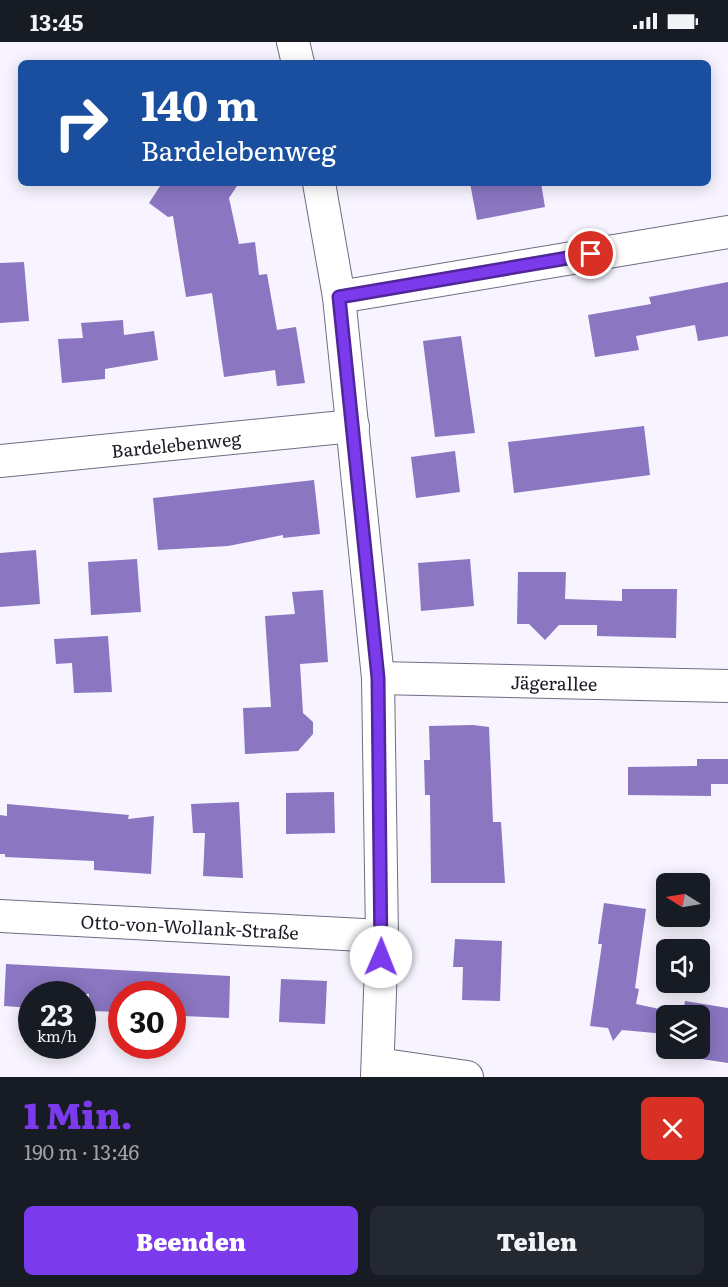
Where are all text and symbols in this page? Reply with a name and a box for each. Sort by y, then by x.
text: 13:45 [30,5,83,38]
text: 140 m [141,72,258,134]
icon: right [42,84,120,162]
text: Bardelebenweg [141,129,336,169]
pin [565,228,616,279]
icon: arrive [574,237,607,270]
street label: Bardelebenweg [110,424,243,463]
street label: Jägerallee [510,668,598,697]
north arrow [656,873,710,927]
map controls [656,873,710,1059]
street label: Otto-von-Wollank-Straße [80,907,300,945]
position arrow [349,925,413,989]
button: sound [656,939,710,993]
speed limit sign: 30 [108,981,186,1059]
text: 23 [41,991,73,1035]
button: layers [656,1005,710,1059]
text: km/h [37,1024,77,1047]
text: 1 Min. [24,1087,133,1140]
button: close [641,1097,704,1160]
text: 190 m · 13:46 [24,1136,139,1166]
button: Beenden [24,1206,358,1275]
button: Teilen [370,1206,704,1275]

